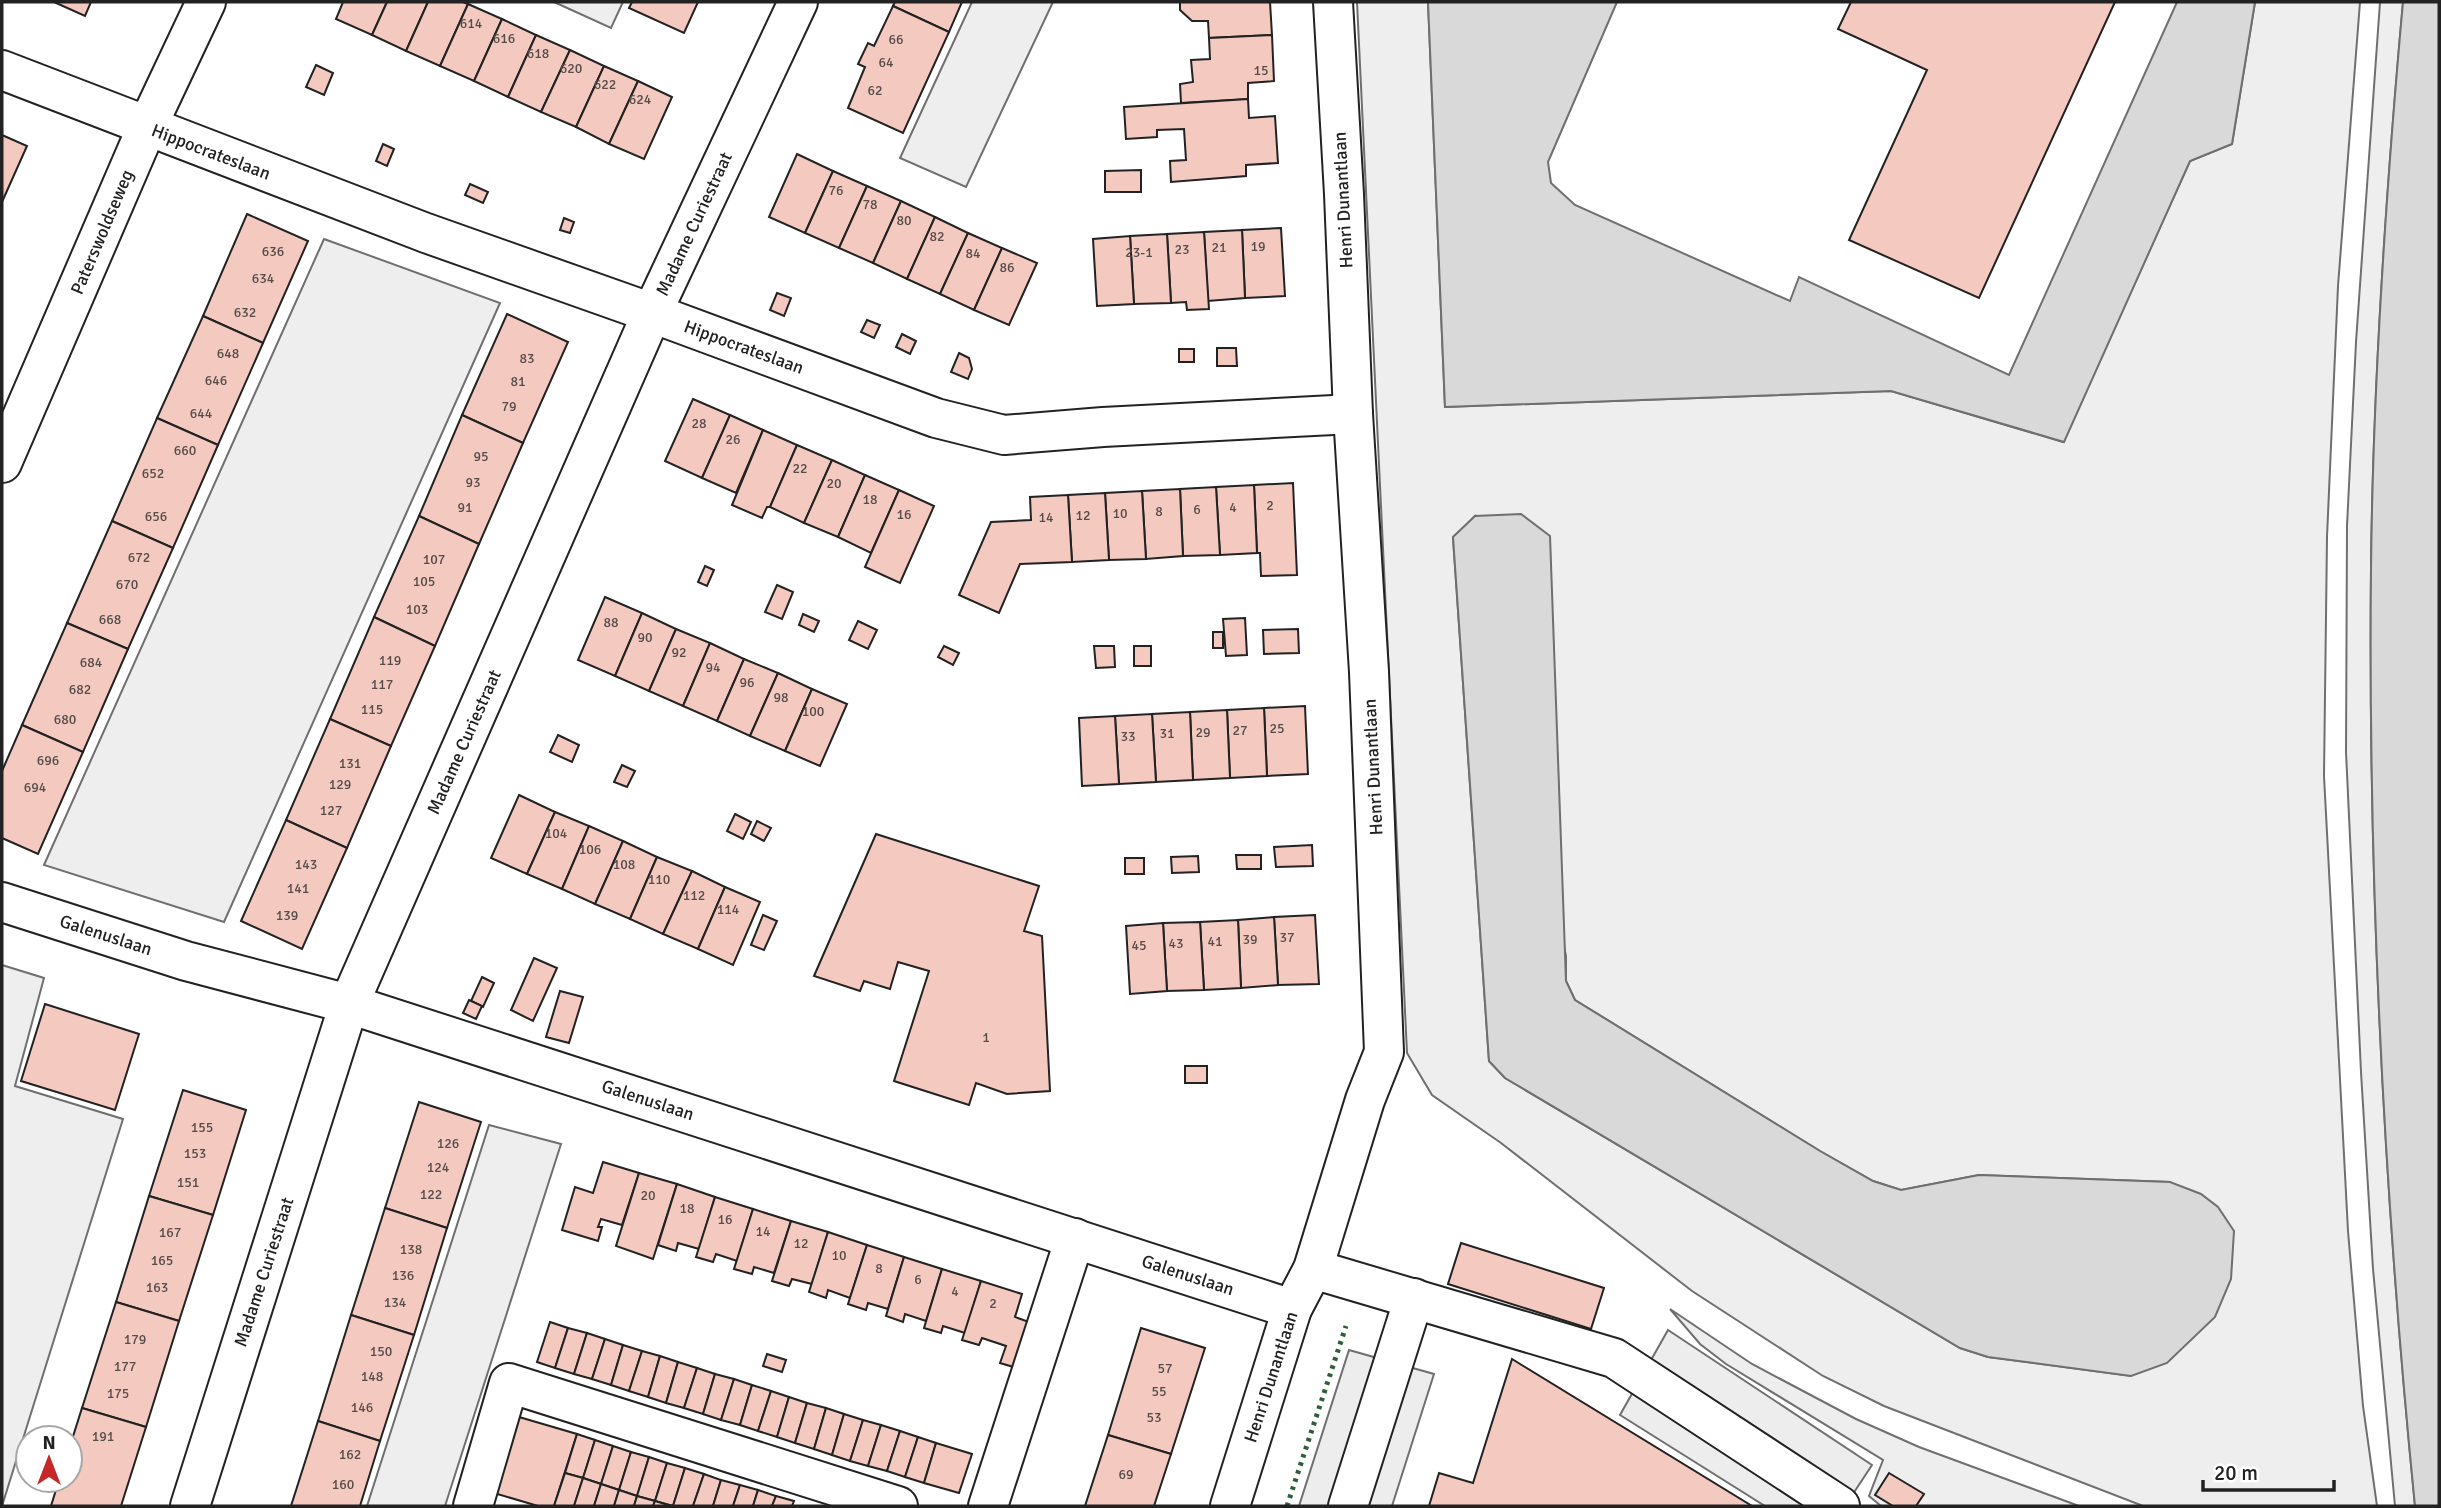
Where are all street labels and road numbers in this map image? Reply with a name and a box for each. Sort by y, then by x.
street label: Hippocrateslaan [148,119,274,185]
street label: Henri Dunantlaan [1328,131,1358,269]
street label: Madame Curiestraat [651,149,737,299]
street label: Paterswoldseweg [66,166,138,298]
street label: Hippocrateslaan [681,315,807,379]
street label: Madame Curiestraat [422,666,506,818]
street label: Henri Dunantlaan [1358,698,1388,836]
street label: Galenuslaan [57,910,155,960]
street label: Galenuslaan [599,1075,697,1125]
street label: Madame Curiestraat [229,1194,299,1350]
street label: Galenuslaan [1139,1250,1237,1300]
street label: Henri Dunantlaan [1239,1309,1303,1445]

